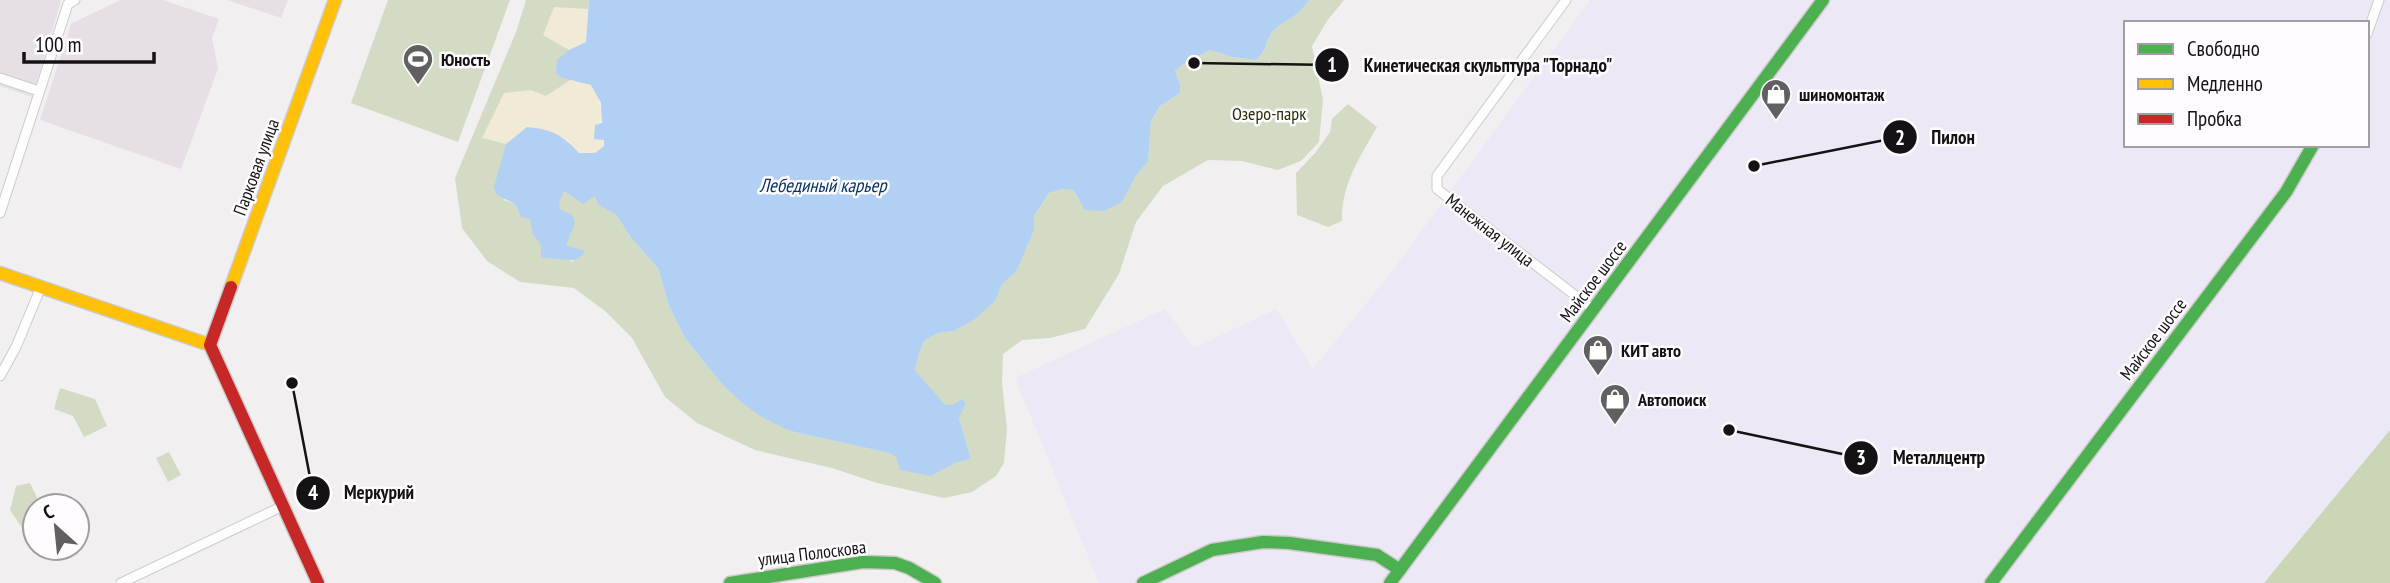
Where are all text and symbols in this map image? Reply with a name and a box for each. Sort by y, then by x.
scale bar [24,21,154,65]
legend [2124,21,2369,147]
text: 100 m [35,31,81,58]
text: Свободно [2187,35,2260,62]
sports icon: Юность [401,42,435,86]
callout: Кинетическая скульптура "Торнадо" [1314,45,1627,85]
place label: Юность [441,48,491,71]
text: 1 [1327,51,1337,78]
text: Кинетическая скульптура "Торнадо" [1364,53,1612,77]
text: Медленно [2187,70,2263,97]
shop icon: шиномонтаж [1759,77,1793,121]
place label: шиномонтаж [1799,83,1885,106]
park label: Озеро-парк [1232,102,1306,125]
text: Пробка [2187,105,2242,132]
street label: Парковая улица [228,116,284,218]
callout: Пилон [1883,117,1989,157]
text: 2 [1895,124,1905,151]
text: Пилон [1931,125,1975,149]
water label: Лебединый карьер [759,173,888,197]
street label: Манежная улица [1441,188,1539,272]
street label: Майское шоссе [1555,235,1631,327]
street label: Майское шоссе [2115,293,2191,385]
shop icon: КИТ авто [1581,333,1615,377]
place label: КИТ авто [1621,339,1681,362]
shop icon: Автопоиск [1598,382,1632,426]
place label: Автопоиск [1637,388,1707,411]
callout: Металлцентр [1844,438,1999,478]
text: 3 [1856,444,1866,471]
text: Металлцентр [1893,445,1986,469]
callout: Меркурий [295,473,428,513]
text: 4 [308,479,318,506]
text: Меркурий [344,480,414,504]
north arrow [21,492,91,562]
text: С [39,499,58,525]
street label: улица Полоскова [757,535,867,571]

